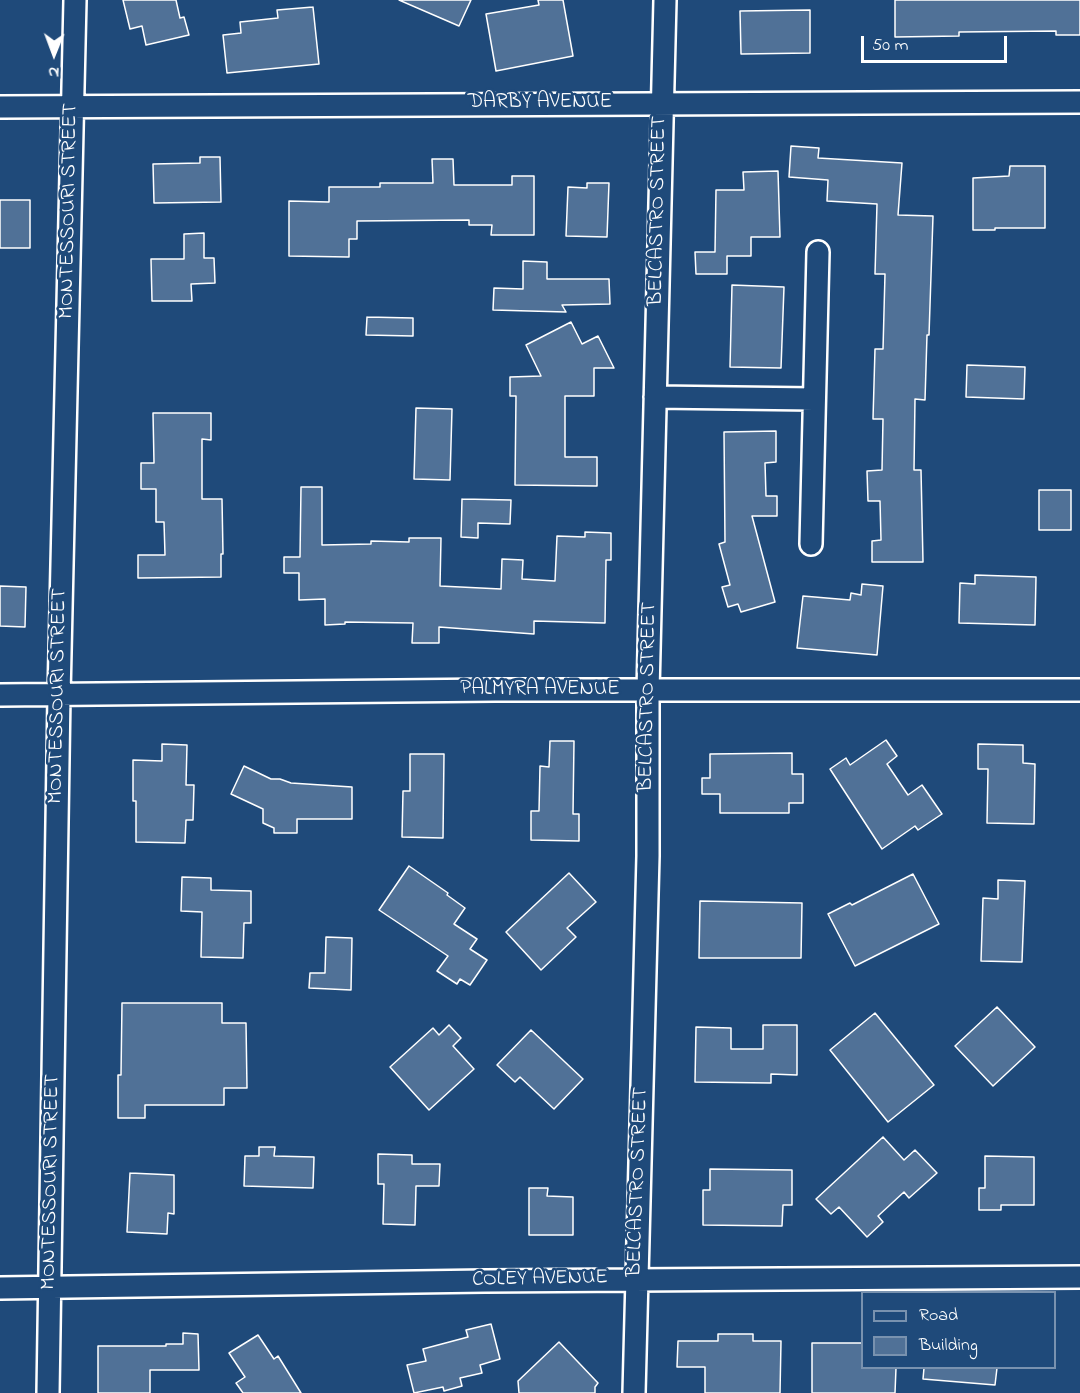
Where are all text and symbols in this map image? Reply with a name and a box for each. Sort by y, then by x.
north arrow [24,24,84,84]
scale bar [864,24,1010,62]
text: 50 m [872,33,909,59]
text: N [48,60,59,84]
street label: DARBY AVENUE [468,91,612,117]
street label: MONTESSOURI STREET [56,103,84,319]
street label: BELCASTRO STREET [645,116,673,306]
street label: MONTESSOURI STREET [45,588,73,804]
street label: BELCASTRO STREET [635,602,663,792]
street label: PALMYRA AVENUE [460,678,620,704]
street label: MONTESSOURI STREET [38,1074,66,1290]
street label: BELCASTRO STREET [623,1087,655,1277]
street label: COLEY AVENUE [472,1266,608,1294]
legend [861,1291,1056,1369]
text: Road [919,1303,958,1329]
text: Building [919,1333,978,1359]

